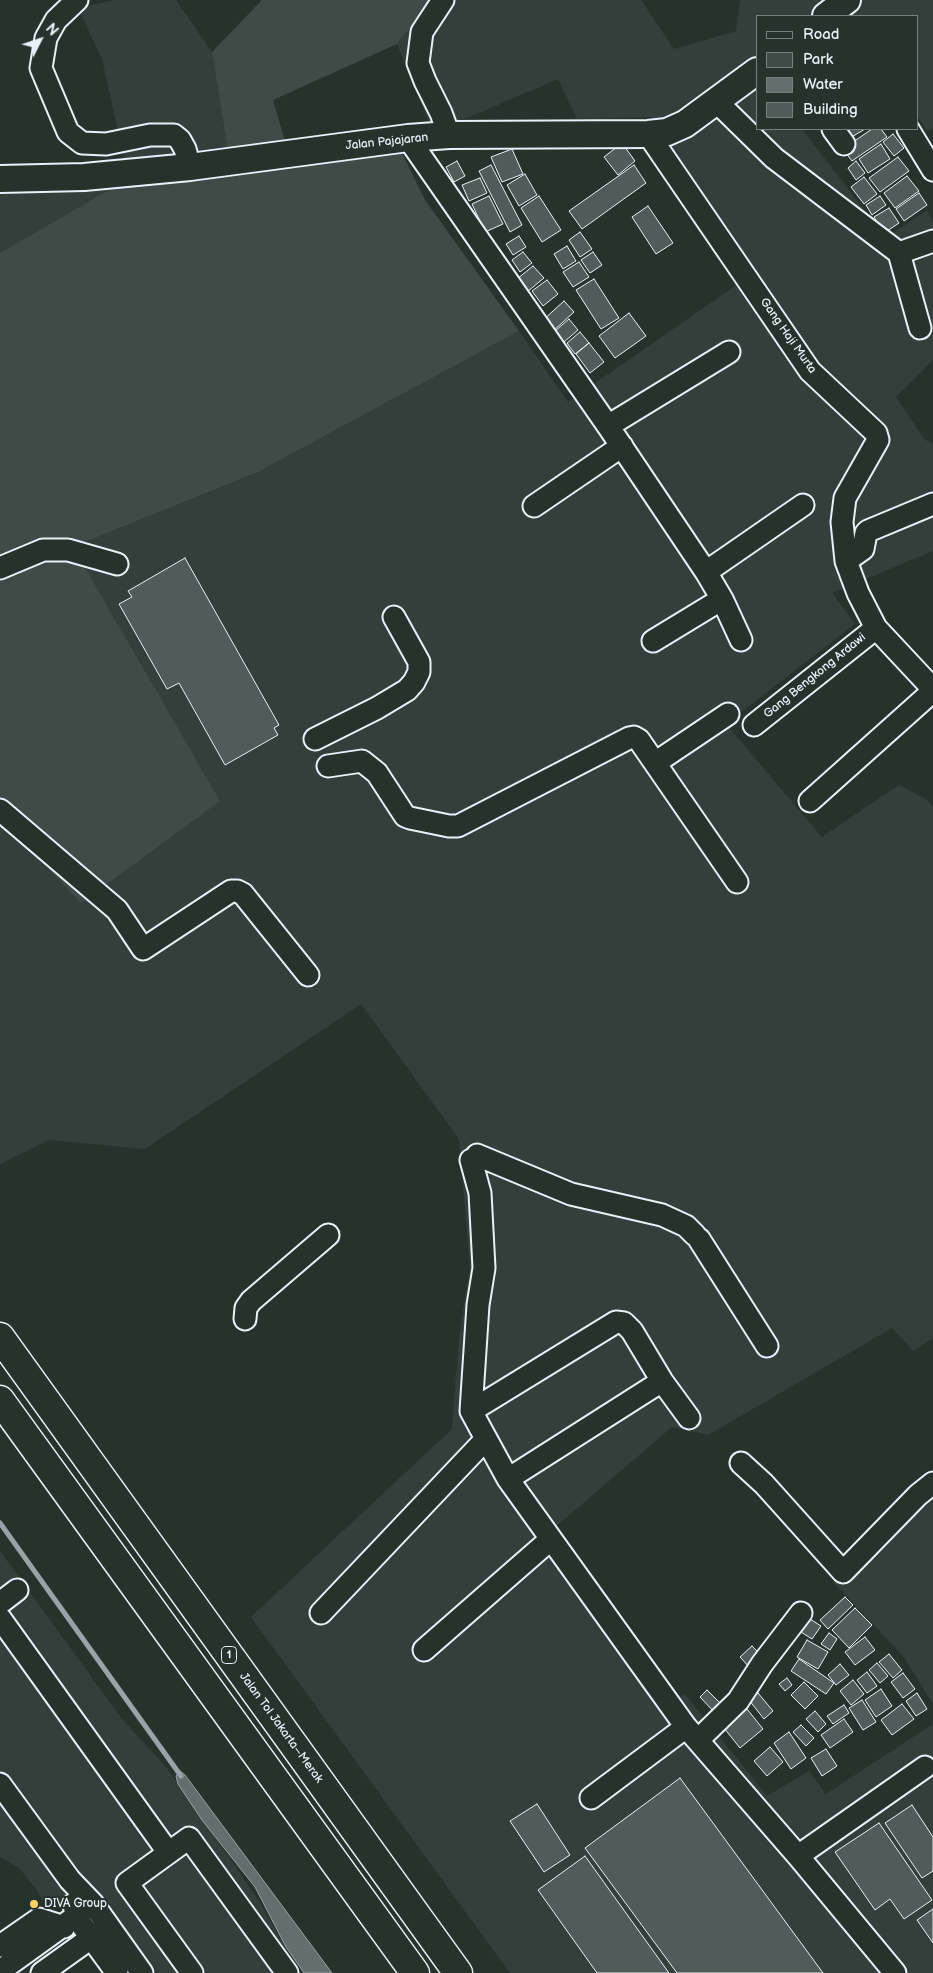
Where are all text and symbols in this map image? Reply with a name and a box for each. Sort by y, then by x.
north arrow [15,15,65,65]
legend [756,15,918,130]
text: N [42,20,62,39]
text: Road [803,25,839,44]
text: Park [803,50,833,69]
text: Water [803,75,843,94]
text: Building [803,100,858,119]
street label: Jalan Pajajaran [345,131,429,153]
street label: Gang Haji Murta [757,295,819,377]
street label: Gang Bengkong Ardawi [761,630,869,722]
road number: 1 [222,1646,236,1664]
street label: Jalan Tol Jakarta–Merak [236,1670,326,1786]
place label: DIVA Group [44,1897,107,1911]
marker: DIVA Group [28,1898,40,1910]

